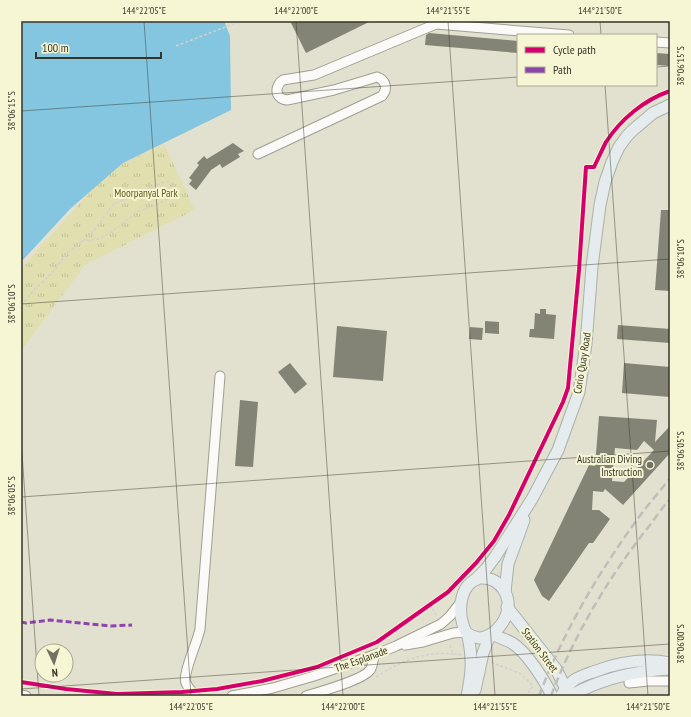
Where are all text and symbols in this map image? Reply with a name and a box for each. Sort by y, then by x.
text: 144°22'05"E [122,4,166,17]
text: 144°22'00"E [274,4,318,17]
text: 144°21'55"E [426,4,470,17]
text: 144°21'50"E [578,4,622,17]
scale bar [36,34,161,60]
legend [517,34,657,86]
text: 100 m [42,40,69,55]
text: Cycle path [553,42,596,57]
text: 38°06'15"S [674,46,687,86]
text: Path [553,62,571,77]
text: 38°06'15"S [5,91,18,131]
park label: Moorpanyal Park [114,186,178,200]
text: 38°06'10"S [674,239,687,279]
text: 38°06'10"S [5,284,18,324]
street label: Corio Quay Road [570,331,594,395]
text: 38°06'05"S [674,431,687,471]
place label: Australian Diving Instruction [577,452,642,479]
marker: Australian Diving Instruction [645,460,655,470]
text: 38°06'05"S [5,476,18,516]
text: 38°06'00"S [674,624,687,664]
street label: Station Street [519,625,561,675]
north arrow [34,643,74,683]
street label: The Esplanade [333,643,390,675]
text: N [51,666,58,680]
text: 144°22'05"E [169,700,213,713]
text: 144°22'00"E [321,700,365,713]
text: 144°21'55"E [473,700,517,713]
text: 144°21'50"E [626,700,670,713]

